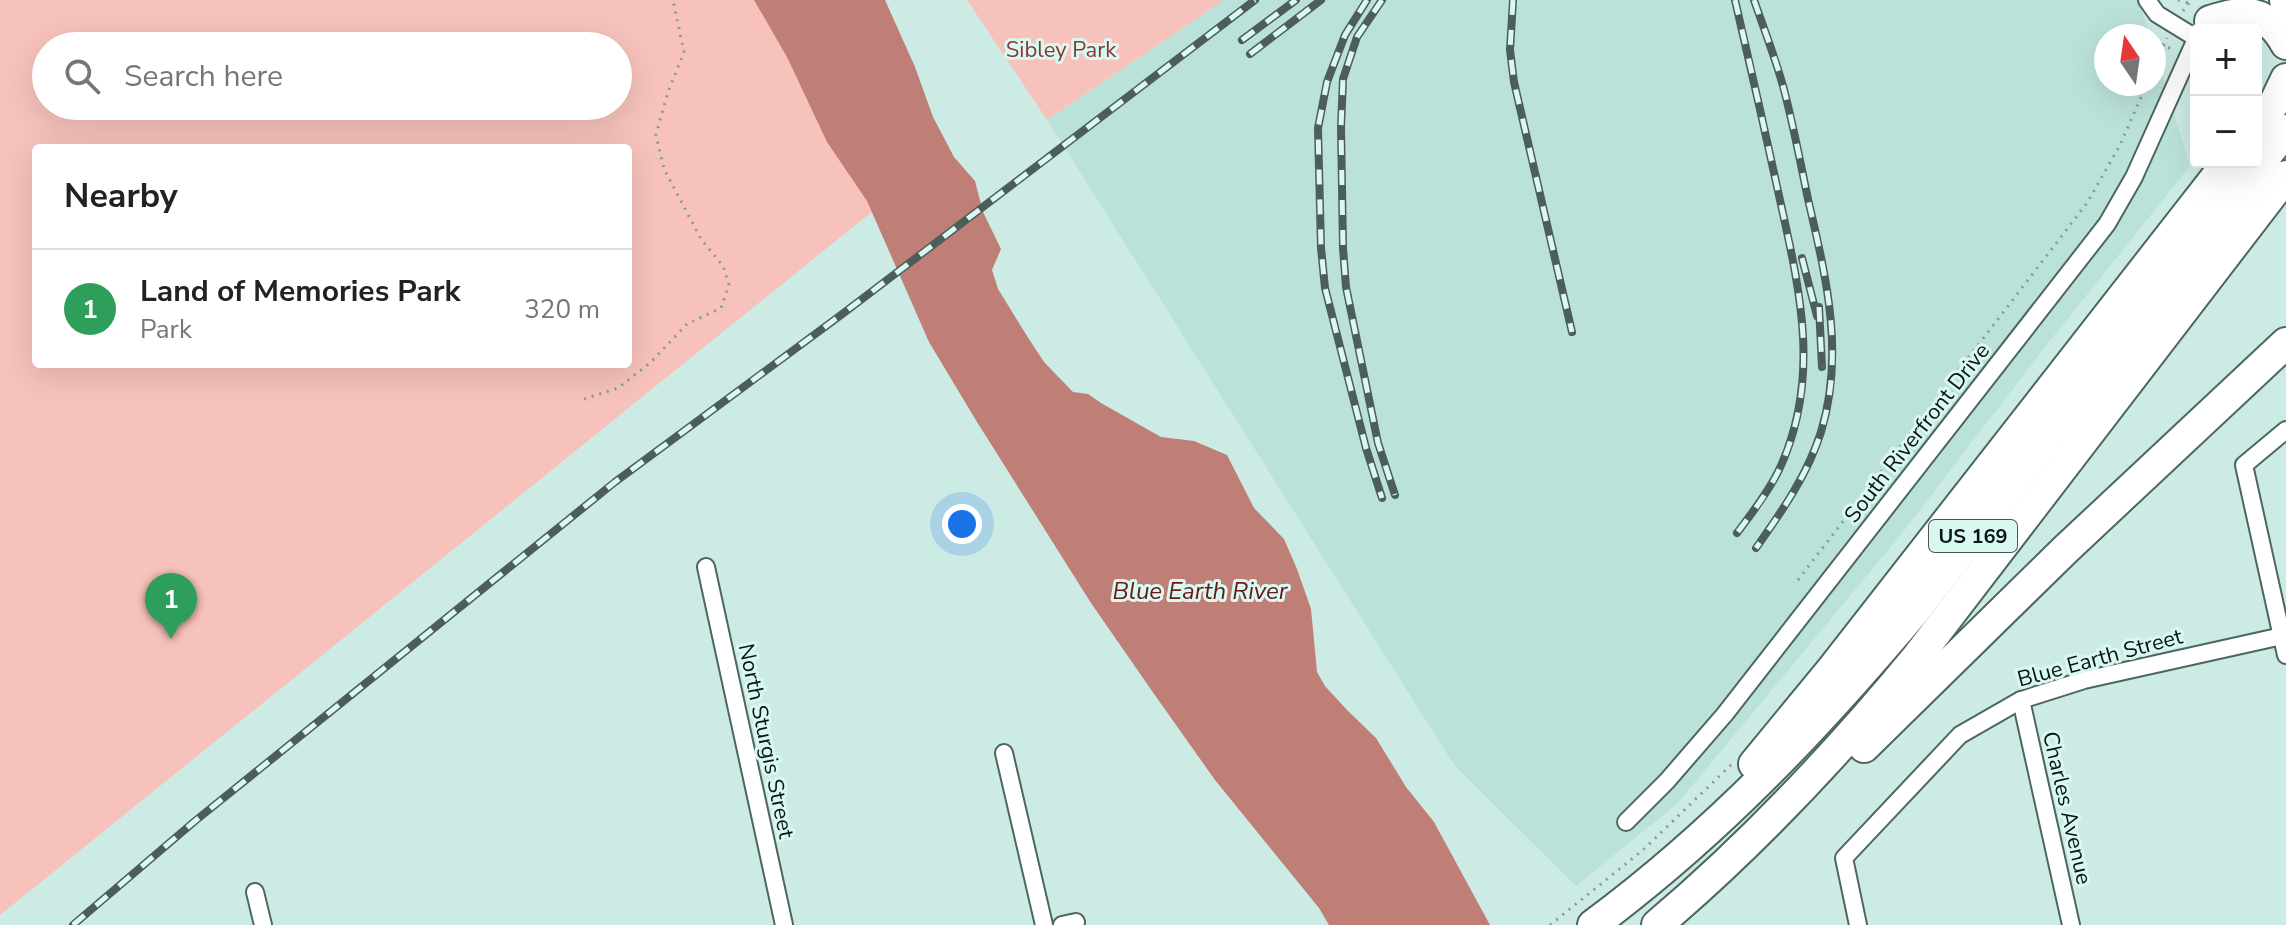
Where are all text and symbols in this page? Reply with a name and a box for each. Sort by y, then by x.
north arrow [2094,24,2166,96]
map controls [2190,24,2262,168]
button: + [2190,24,2262,96]
search box [32,32,632,120]
park label: Sibley Park [1006,35,1117,65]
icon: search [60,54,104,98]
text: Search here [124,56,283,97]
button: − [2190,96,2262,168]
text: Nearby [64,173,178,219]
text: Land of Memories Park [140,271,461,312]
text: 1 [82,292,98,327]
text: 320 m [524,292,600,327]
text: Park [140,312,192,347]
street label: South Riverfront Drive [1837,337,1997,529]
your location [942,504,982,544]
road number: US 169 [1929,520,2017,552]
pin: 1 [145,573,197,639]
water label: Blue Earth River [1113,575,1289,607]
street label: Blue Earth Street [2014,621,2186,694]
street label: North Sturgis Street [731,641,801,841]
street label: Charles Avenue [2035,729,2099,887]

